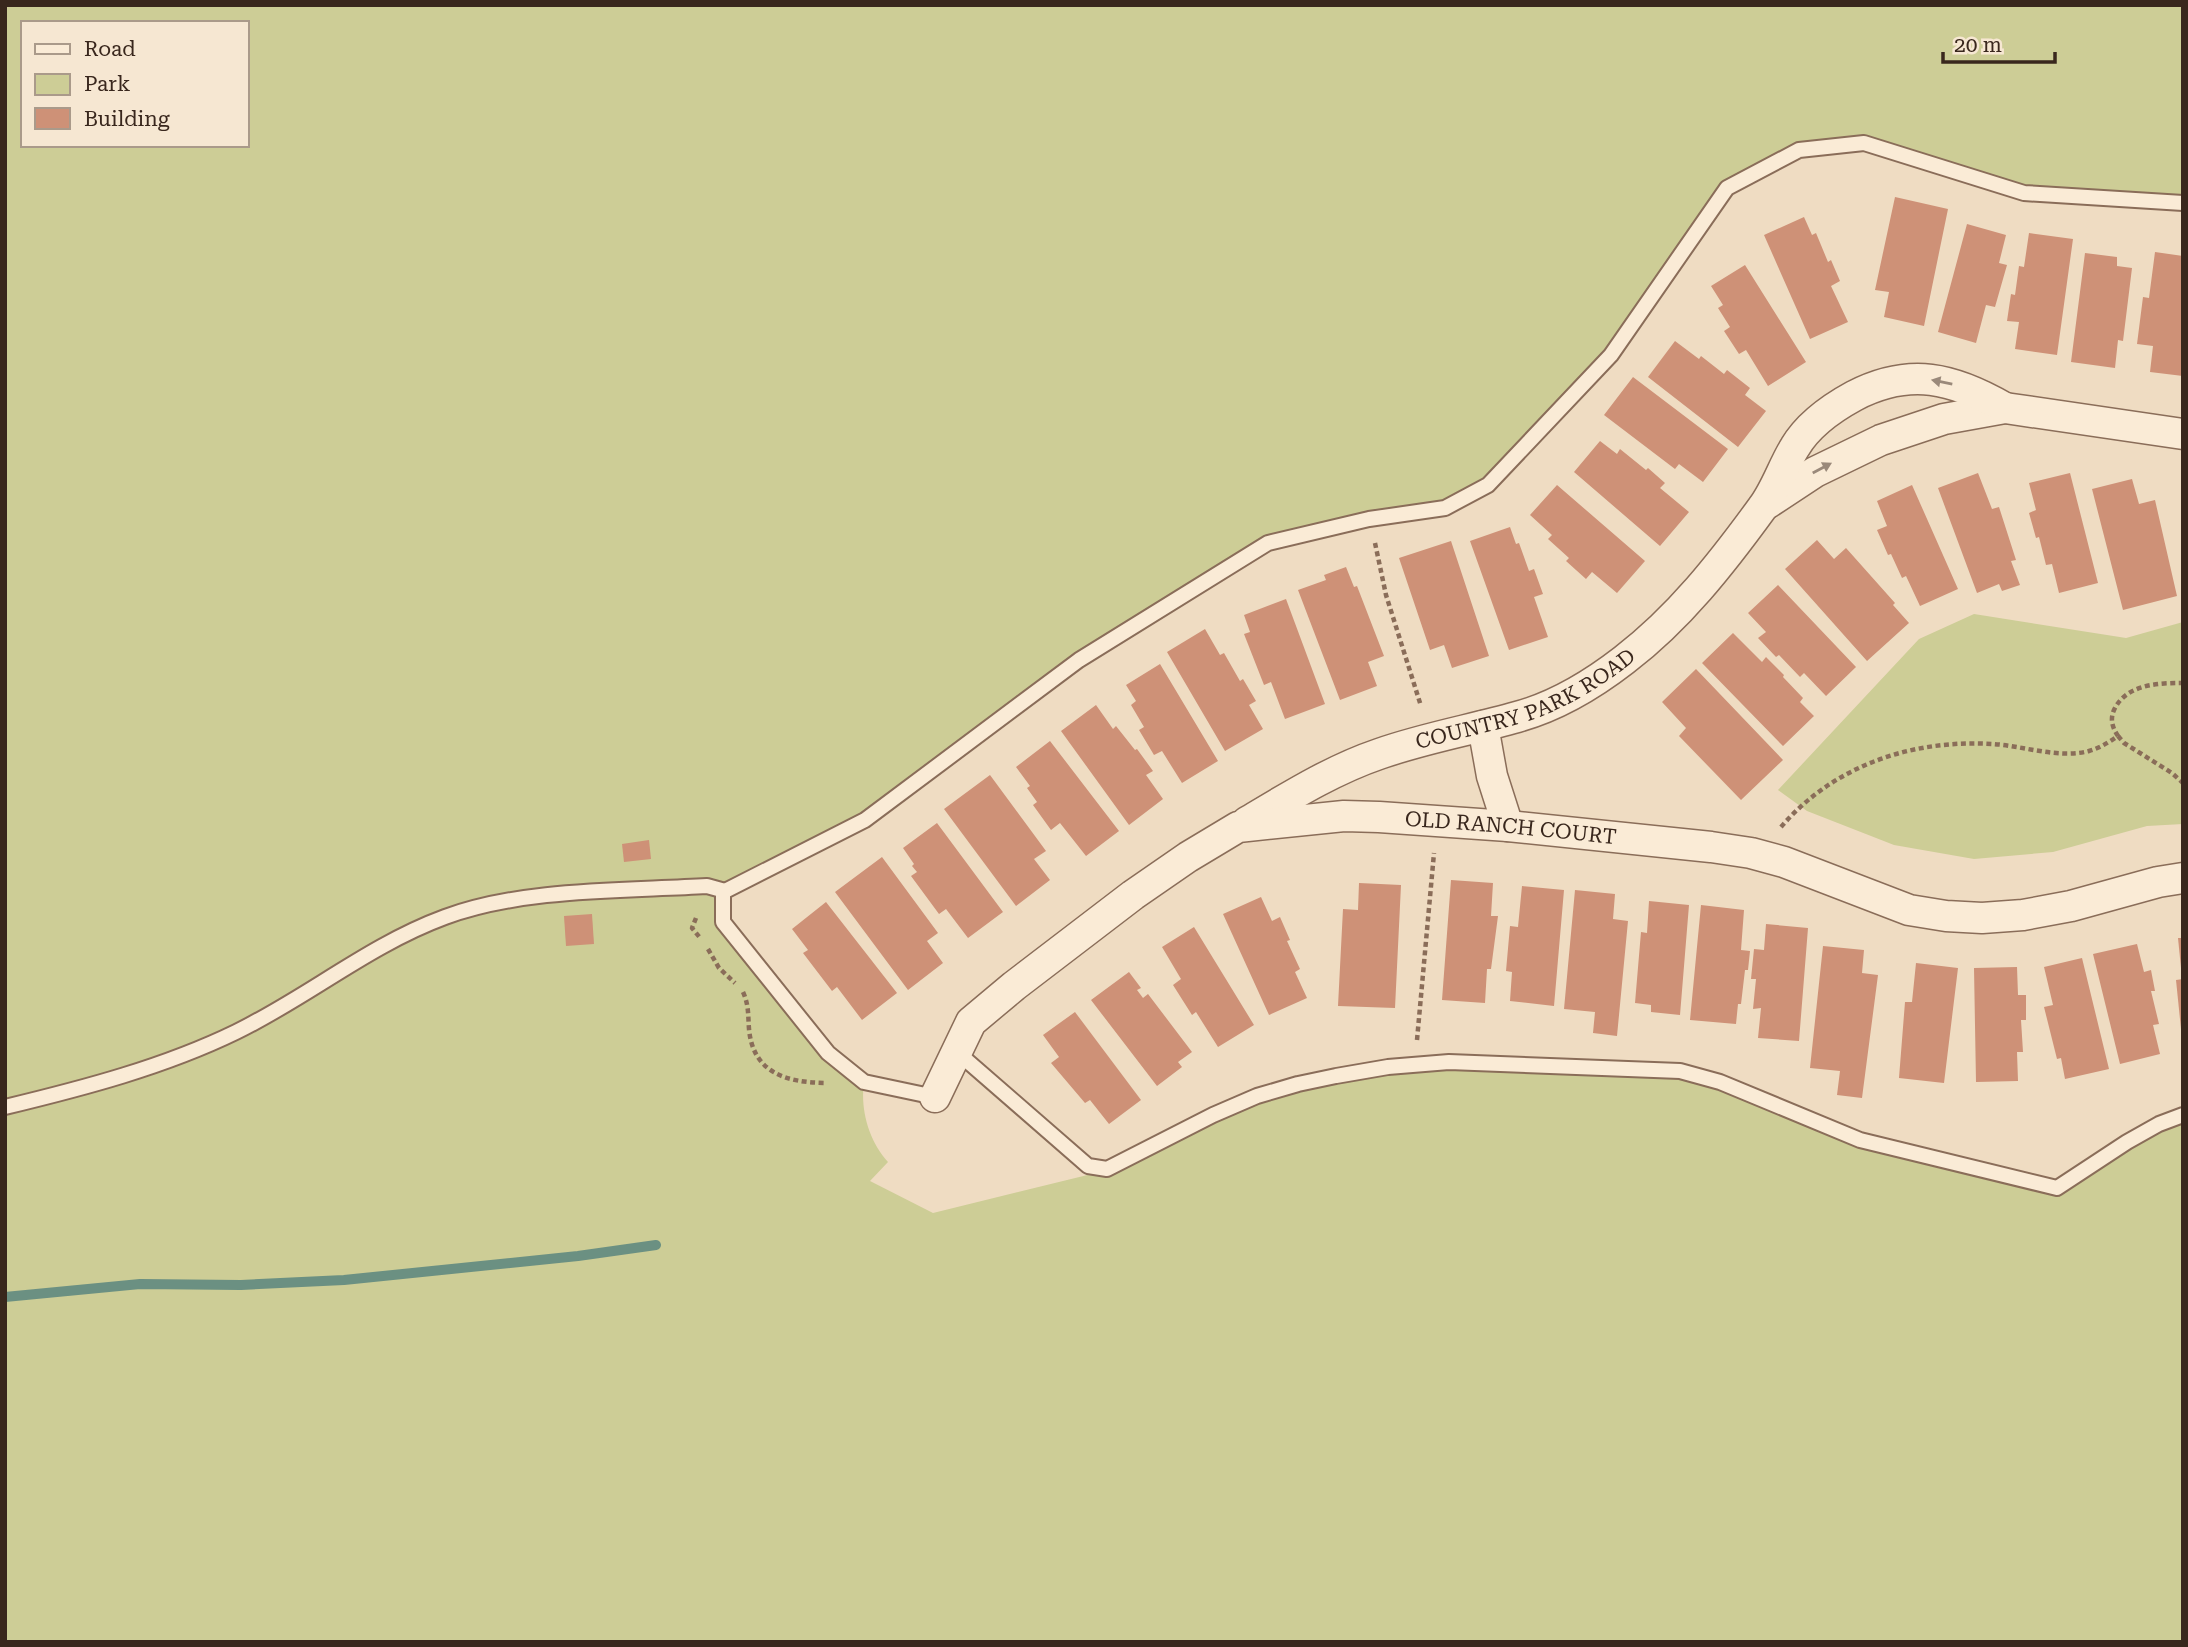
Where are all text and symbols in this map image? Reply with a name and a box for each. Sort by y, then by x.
legend [21,21,248,147]
scale bar [1943,21,2055,65]
text: 20 m [1954,33,2002,57]
text: Road [84,37,136,61]
text: Park [84,72,130,96]
text: Building [84,107,170,131]
one-way arrow [1931,376,1953,387]
one-way arrow [1813,462,1832,474]
street label: COUNTRY PARK ROAD [1413,644,1640,754]
street label: OLD RANCH COURT [1404,807,1618,849]

